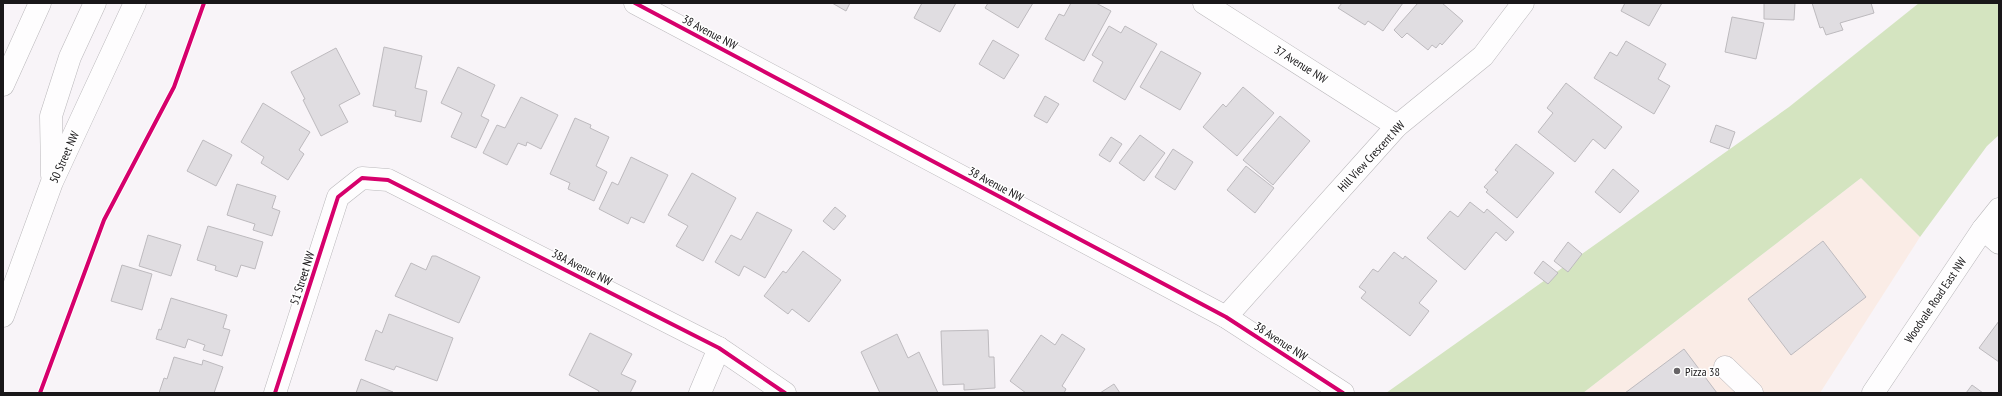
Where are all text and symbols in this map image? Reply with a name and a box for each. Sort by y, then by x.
street label: 38 Avenue NW [680,11,740,53]
street label: 37 Avenue NW [1272,42,1330,86]
street label: Hill View Crescent NW [1334,117,1408,195]
street label: 50 Street NW [46,129,82,185]
street label: 38 Avenue NW [966,163,1026,205]
street label: 38A Avenue NW [549,245,615,289]
street label: 51 Street NW [286,249,318,307]
street label: Woodvale Road East NW [1901,254,1969,346]
street label: 38 Avenue NW [1252,318,1310,364]
place label: Pizza 38 [1685,364,1720,379]
marker: Pizza 38 [1672,366,1682,376]

